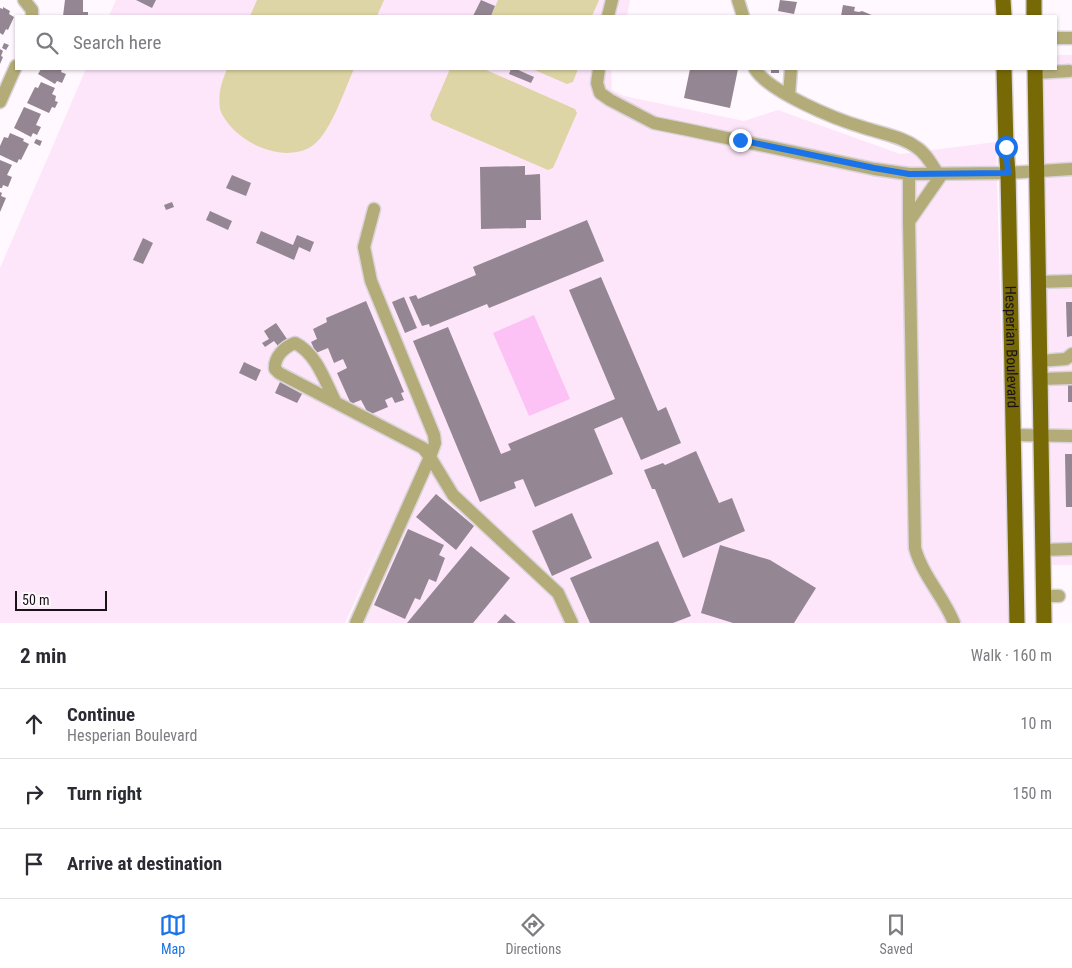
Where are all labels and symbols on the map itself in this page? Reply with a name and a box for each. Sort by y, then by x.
route end [729,129,752,152]
route start [995,136,1018,159]
street label: Hesperian Boulevard [1001,286,1022,408]
scale bar [15,588,108,611]

